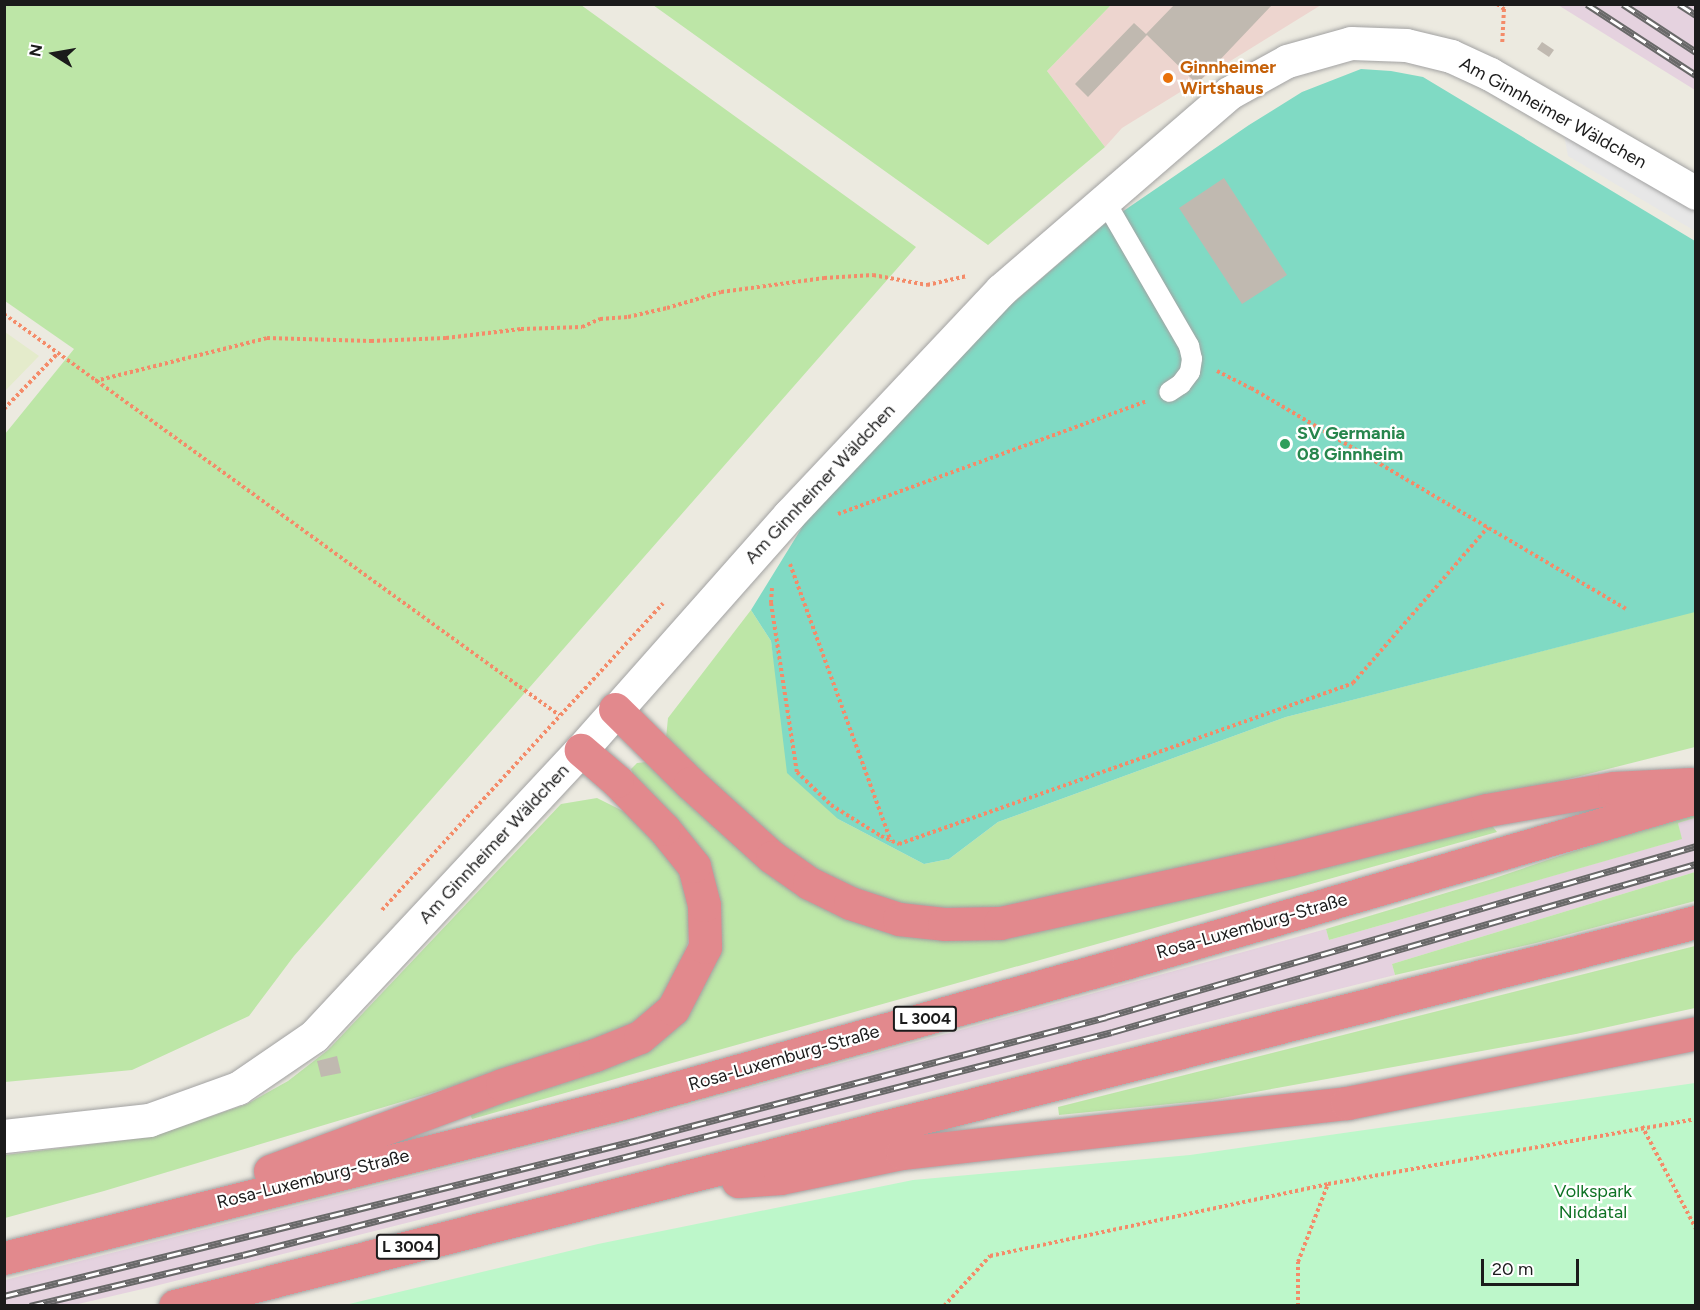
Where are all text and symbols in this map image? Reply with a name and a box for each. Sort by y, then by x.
north arrow [24,24,84,84]
text: N [25,43,46,58]
street label: Am Ginnheimer Wäldchen [1456,53,1650,173]
place label: Ginnheimer Wirtshaus [1180,57,1276,100]
marker: Ginnheimer Wirtshaus [1161,71,1175,85]
street label: Am Ginnheimer Wäldchen [740,400,900,568]
place label: SV Germania 08 Ginnheim [1297,423,1405,466]
marker: SV Germania 08 Ginnheim [1278,437,1292,451]
street label: Am Ginnheimer Wäldchen [414,760,574,928]
street label: Rosa-Luxemburg-Straße [1154,888,1350,964]
road number: L 3004 [892,1006,958,1032]
street label: Rosa-Luxemburg-Straße [686,1020,882,1096]
street label: Rosa-Luxemburg-Straße [215,1145,411,1213]
park label: Volkspark Niddatal [1554,1181,1632,1224]
road number: L 3004 [375,1234,441,1260]
scale bar [1484,1247,1582,1285]
text: 20 m [1492,1258,1533,1280]

